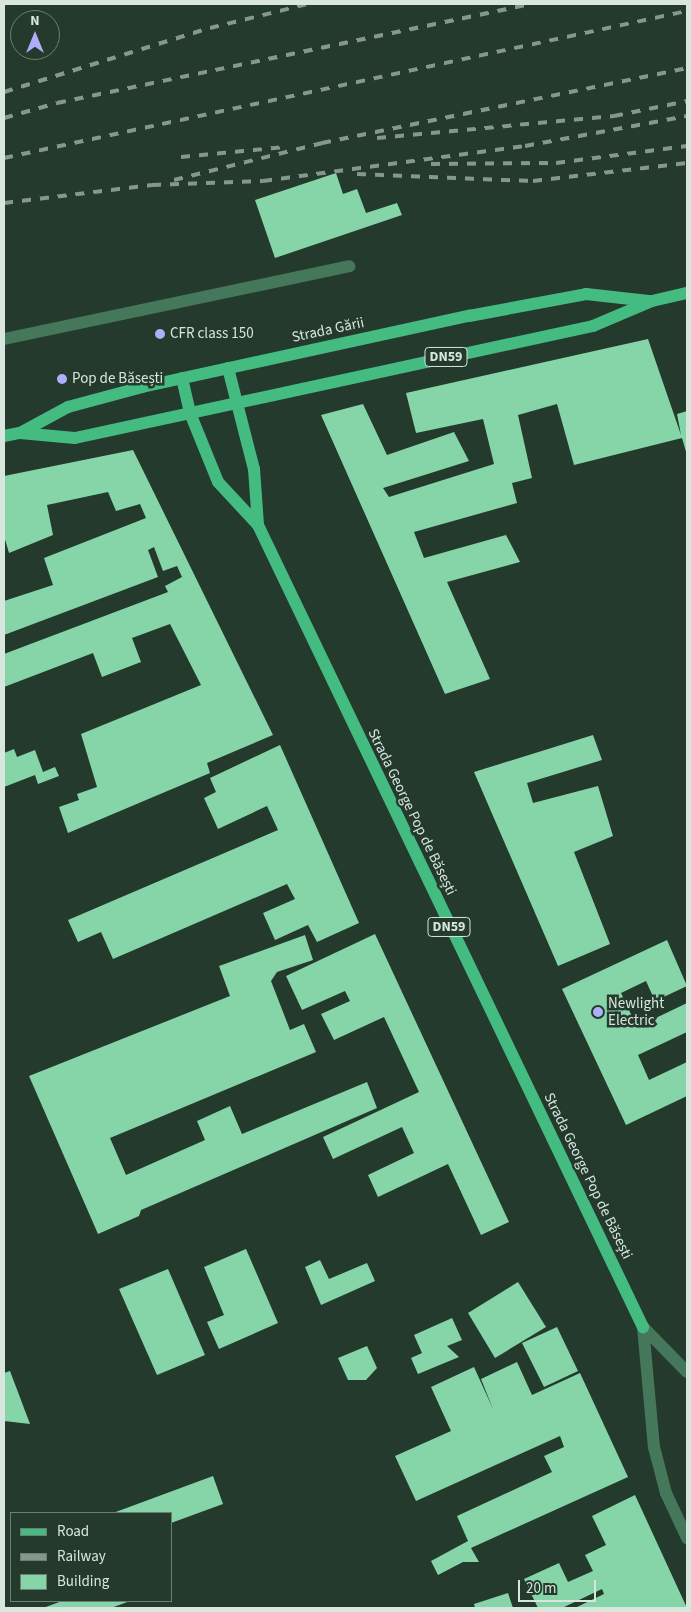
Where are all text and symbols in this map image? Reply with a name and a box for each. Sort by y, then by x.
north arrow [10,10,60,60]
text: N [30,11,40,31]
street label: Strada Gării [290,314,366,346]
place label: CFR class 150 [170,325,254,343]
marker: CFR class 150 [154,328,166,340]
road number: DN59 [424,346,468,368]
place label: Pop de Băsești [72,370,163,388]
marker: Pop de Băsești [56,373,68,385]
street label: Strada George Pop de Băsești [364,726,460,898]
road number: DN59 [426,916,472,939]
place label: Newlight Electric [608,994,664,1029]
marker: Newlight Electric [592,1006,604,1018]
street label: Strada George Pop de Băsești [540,1090,636,1262]
legend [10,1512,172,1602]
text: Road [57,1521,89,1542]
text: Railway [57,1546,106,1567]
scale bar [521,1570,598,1602]
text: Building [57,1571,109,1592]
text: 20 m [526,1578,556,1599]

